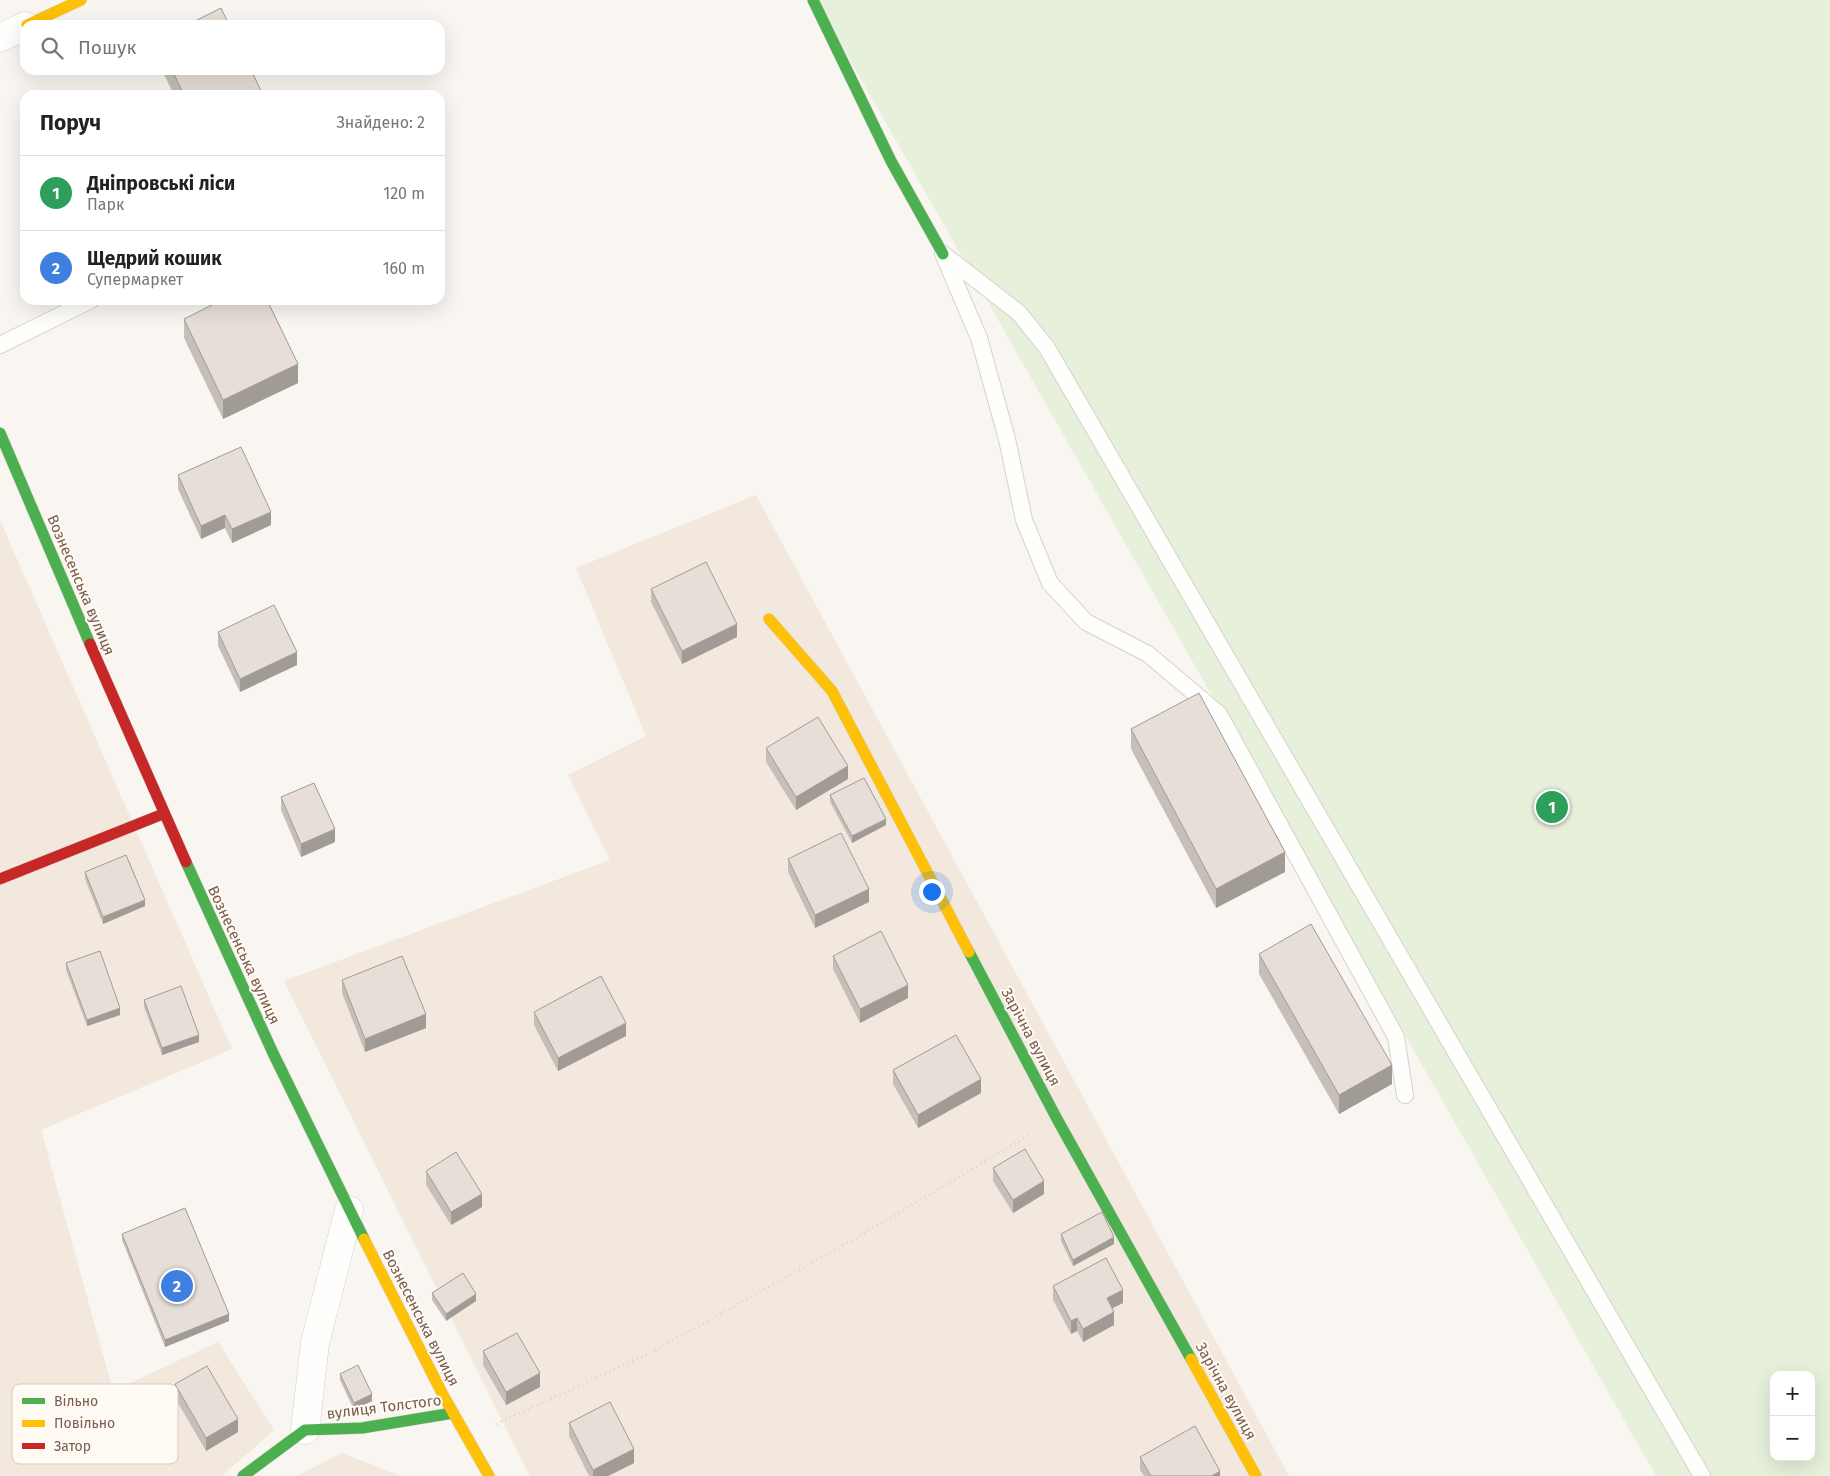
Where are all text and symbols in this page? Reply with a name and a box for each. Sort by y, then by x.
search box [20,20,445,75]
icon: search [38,34,66,62]
text: Пошук [78,36,136,59]
text: Поруч [40,110,101,136]
text: Знайдено: 2 [336,113,425,132]
text: Дніпровські ліси [87,172,235,195]
text: 1 [52,184,60,203]
text: 120 m [383,184,425,203]
text: Парк [87,195,124,214]
text: Щедрий кошик [87,247,222,270]
text: 2 [52,259,60,278]
text: 160 m [383,259,425,278]
text: Супермаркет [87,270,183,289]
street label: Вознесенська вулиця [43,512,119,658]
pin: 1 [1536,788,1568,826]
your location [919,879,945,905]
street label: Вознесенська вулиця [204,883,284,1027]
street label: Зарічна вулиця [998,985,1064,1089]
street label: Вознесенська вулиця [379,1247,463,1389]
pin: 2 [161,1267,193,1305]
street label: Зарічна вулиця [1192,1339,1260,1443]
map controls [1770,1371,1815,1461]
button: + [1770,1371,1815,1416]
legend [12,1384,178,1464]
street label: вулиця Толстого [326,1391,442,1423]
text: Вільно [54,1393,98,1410]
text: Повільно [54,1415,115,1432]
button: − [1770,1416,1815,1461]
text: Затор [54,1438,91,1455]

